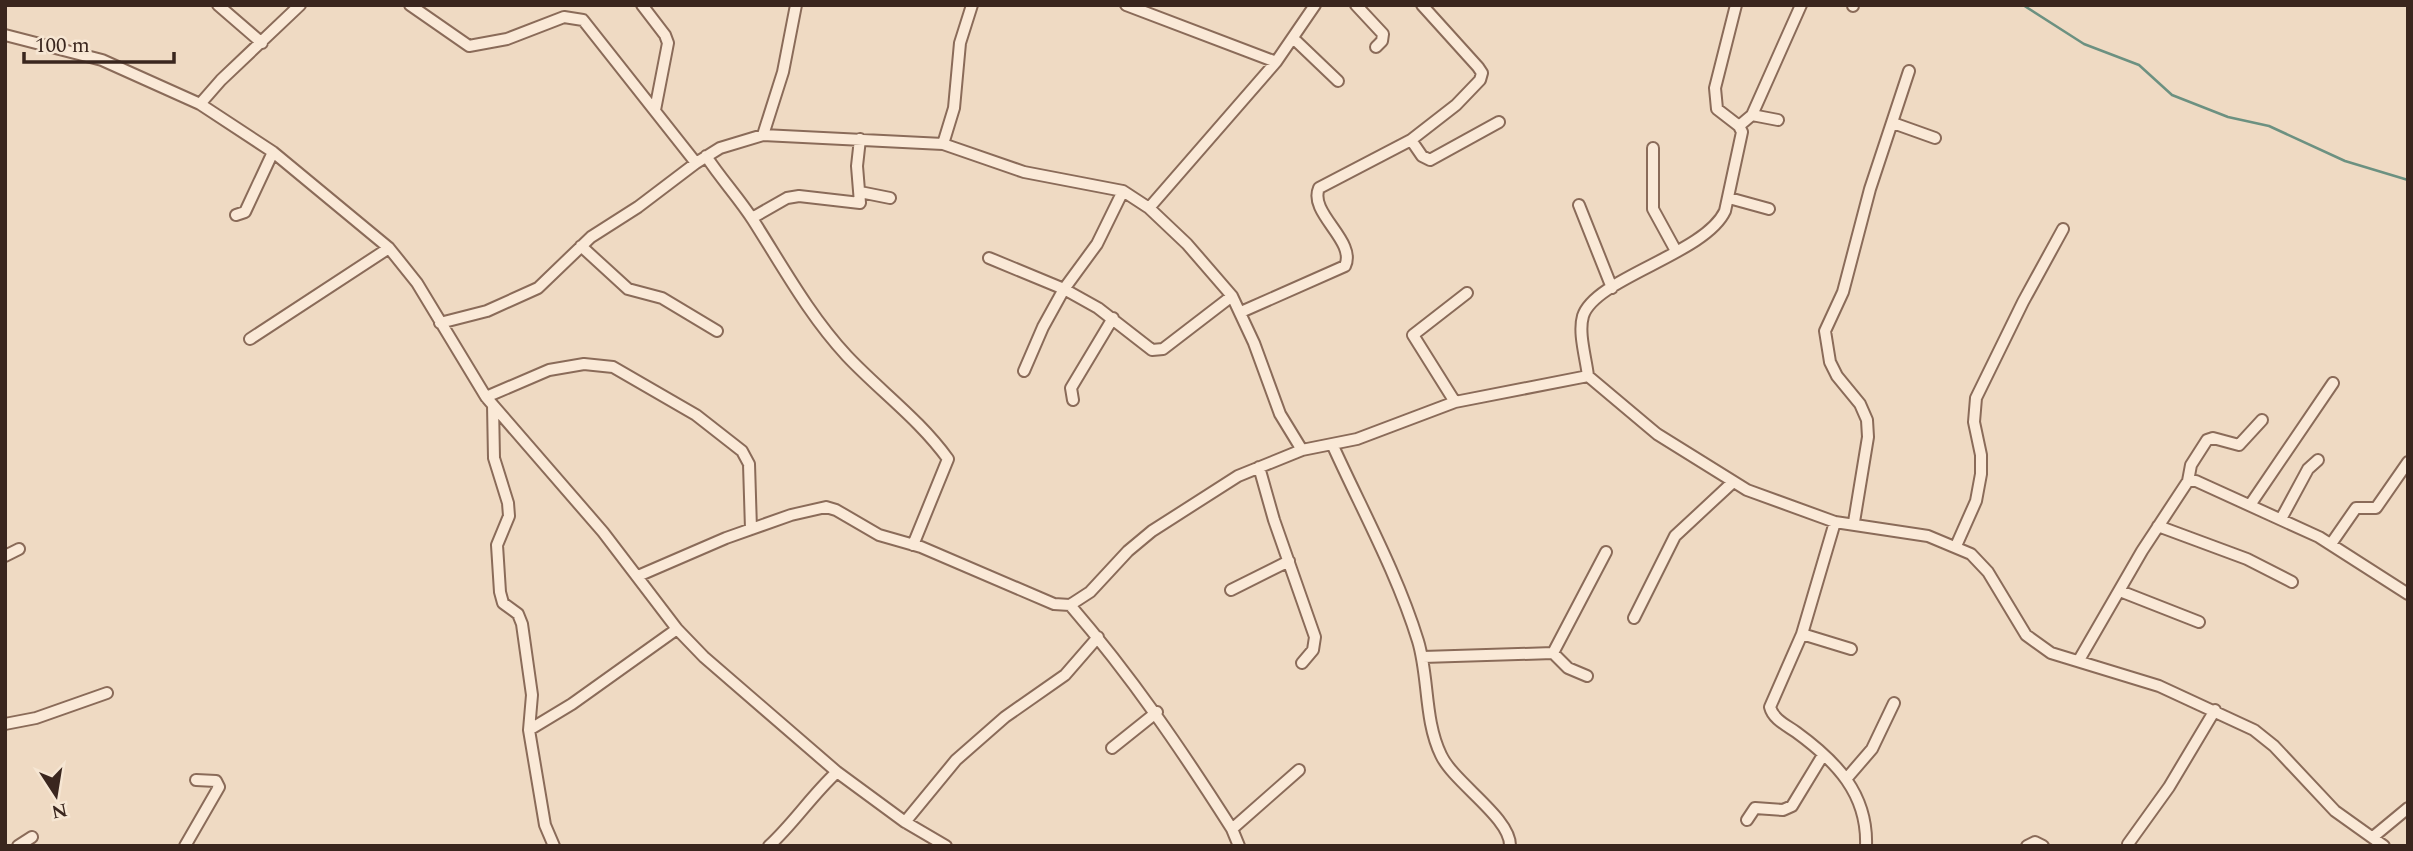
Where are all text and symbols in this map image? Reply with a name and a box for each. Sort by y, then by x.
scale bar [24,21,175,65]
text: 100 m [35,30,90,62]
north arrow [21,760,91,830]
text: N [49,794,70,826]

